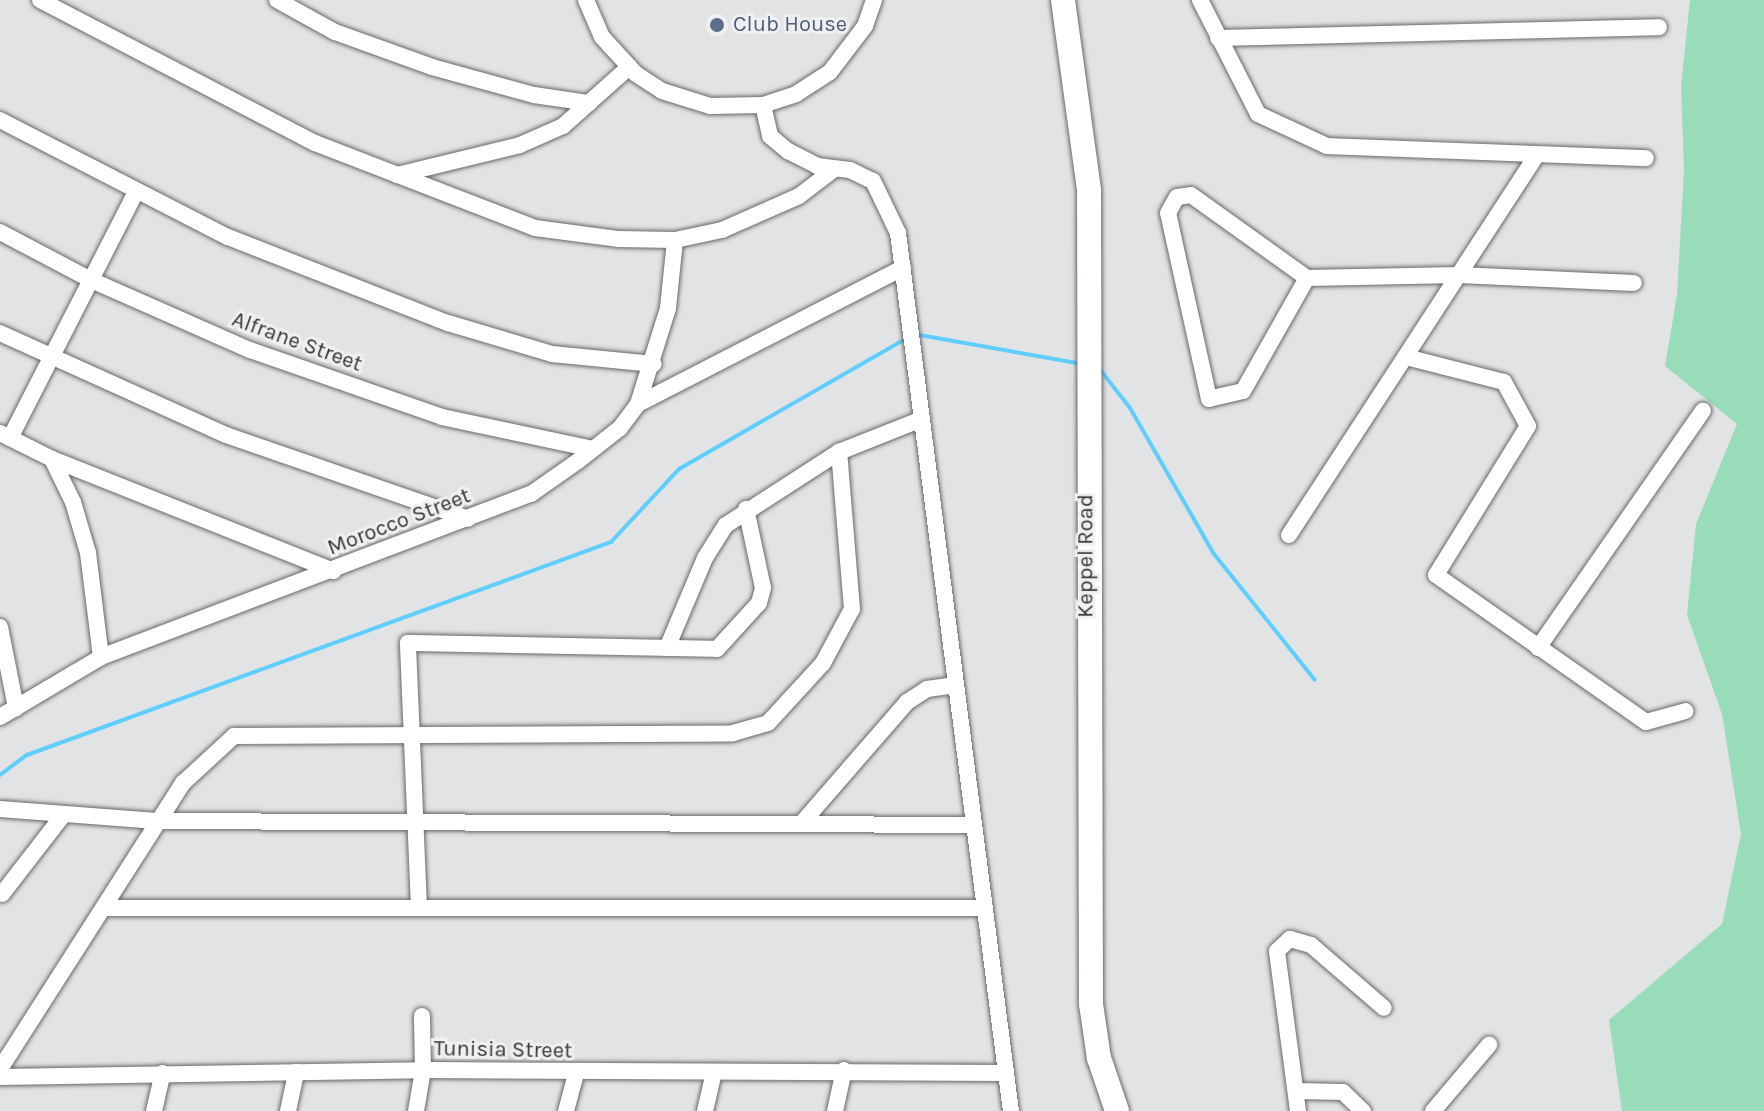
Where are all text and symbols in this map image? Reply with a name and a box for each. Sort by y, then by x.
place label: Club House [733,12,847,38]
marker: Club House [708,16,726,34]
street label: Alfrane Street [228,306,366,378]
street label: Morocco Street [324,483,474,561]
street label: Keppel Road [1073,494,1099,618]
street label: Tunisia Street [434,1036,572,1064]

